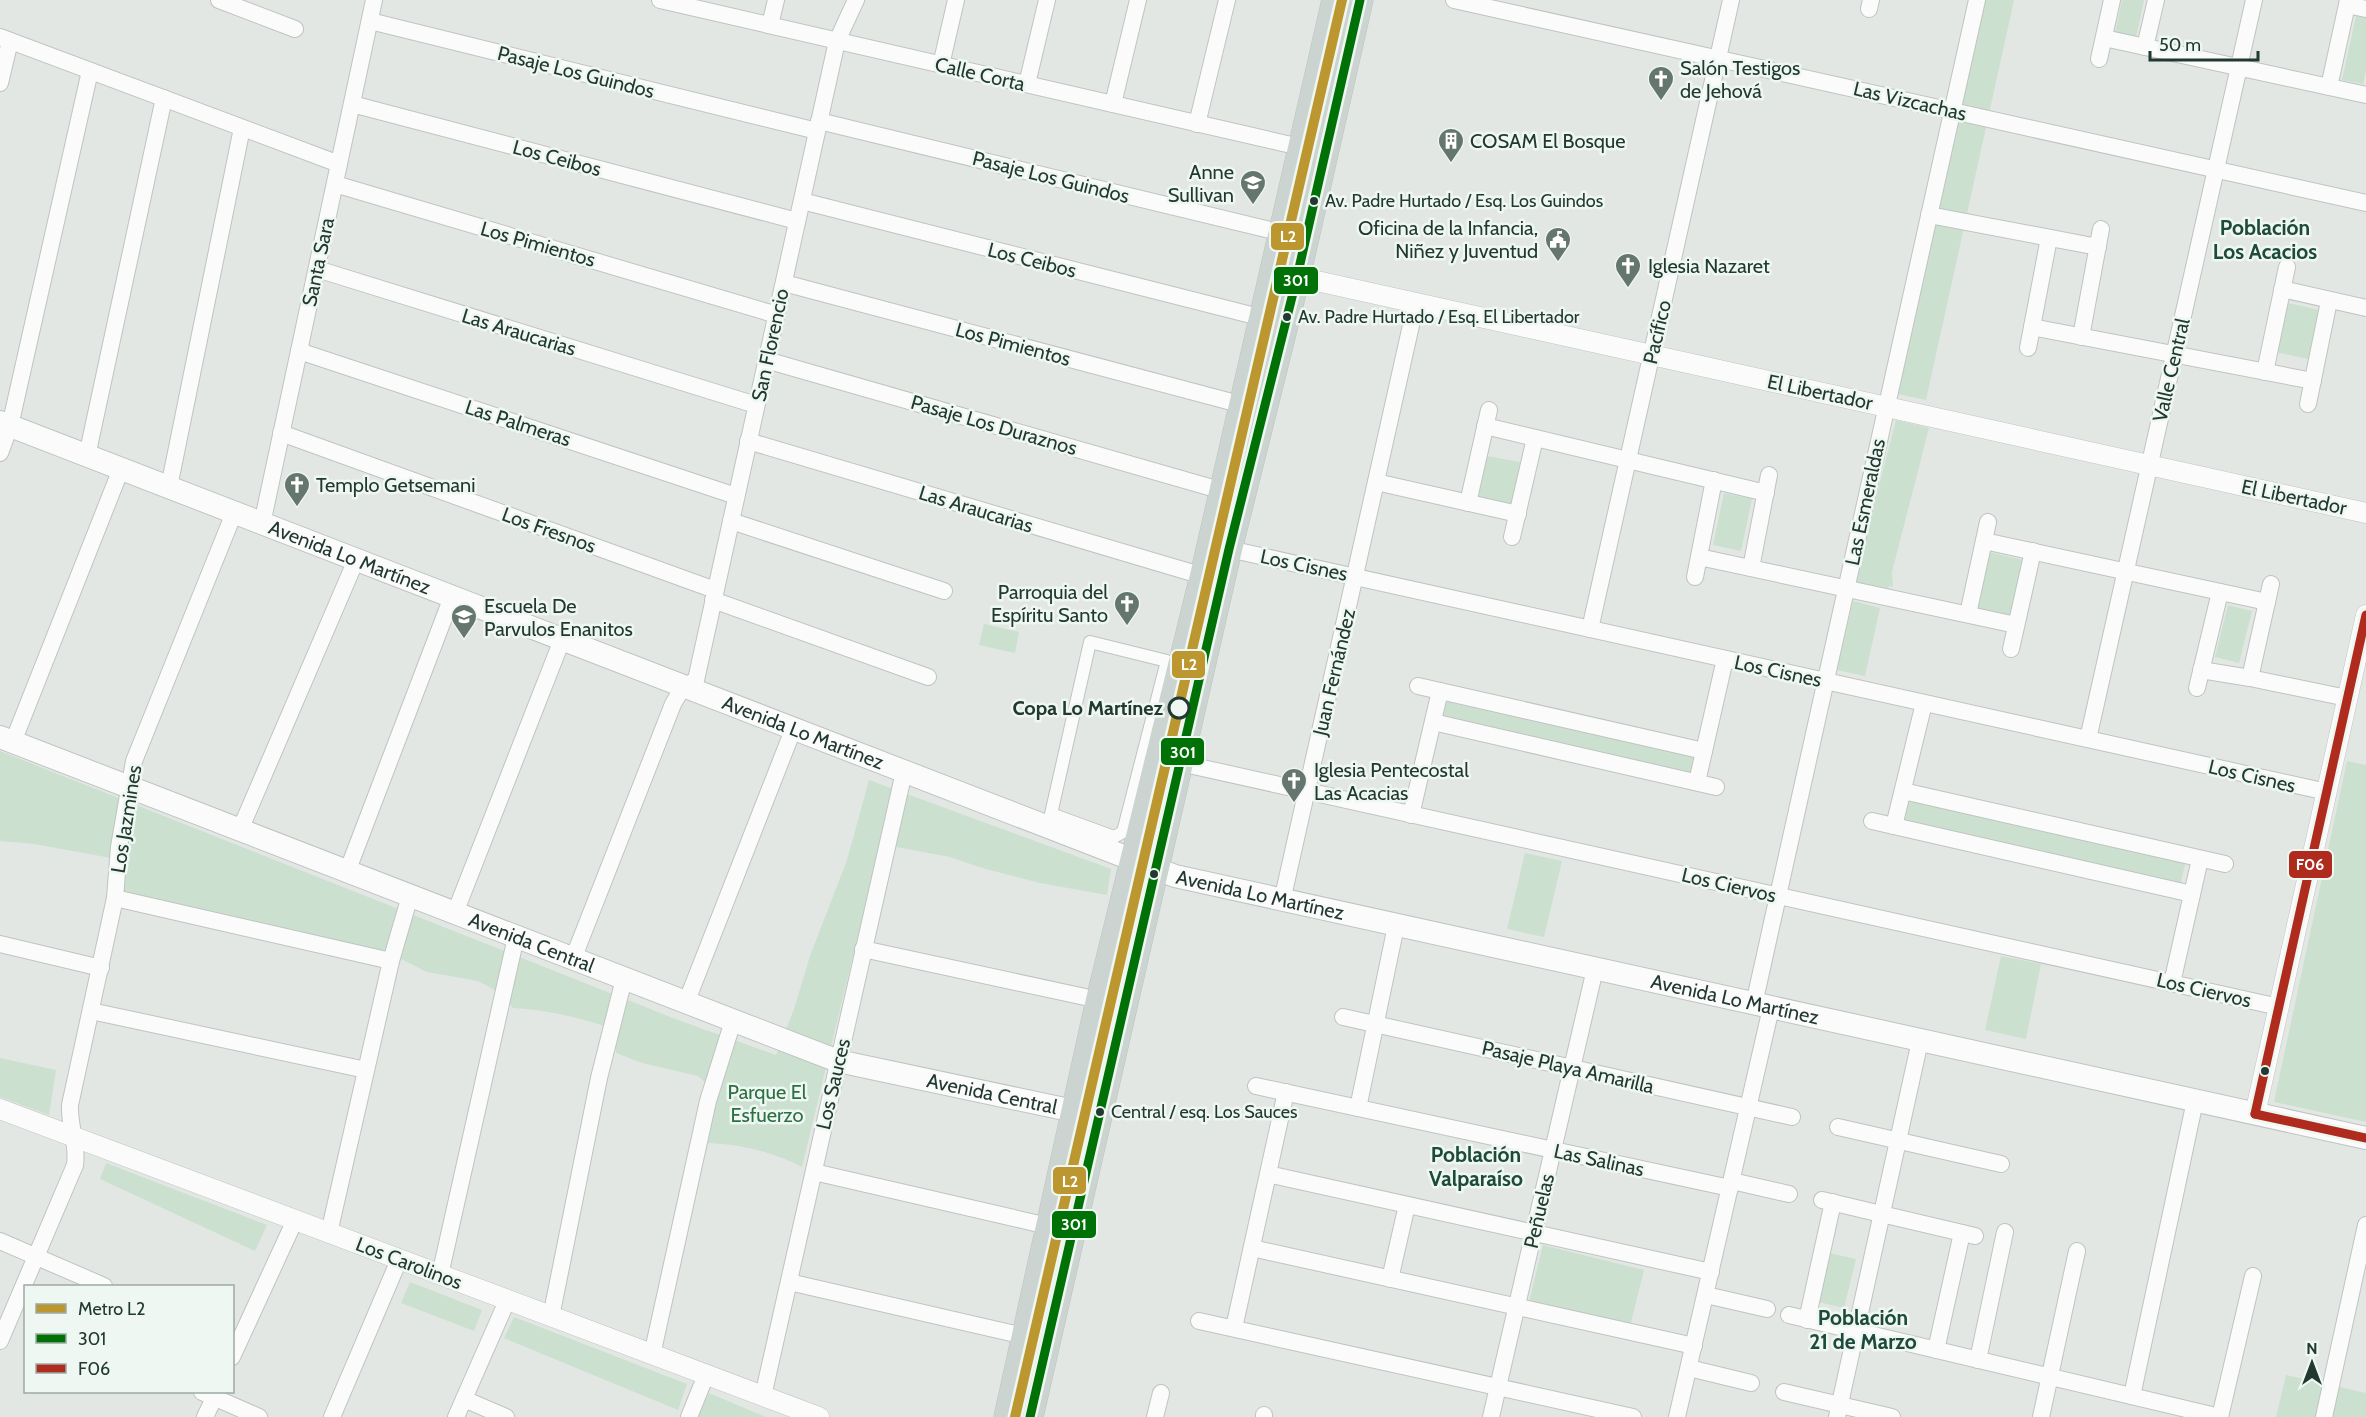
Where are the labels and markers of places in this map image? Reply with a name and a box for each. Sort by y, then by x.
place label: Salón Testigos de Jehová [1680,56,1800,103]
church icon: Salón Testigos de Jehová [1646,64,1676,102]
building icon: COSAM El Bosque [1436,126,1466,164]
place label: COSAM El Bosque [1470,129,1626,153]
place label: Anne Sullivan [1168,160,1234,207]
school or university icon: Anne Sullivan [1238,168,1268,206]
place label: Av. Padre Hurtado / Esq. Los Guindos [1325,190,1603,212]
marker: Av. Padre Hurtado / Esq. Los Guindos [1308,195,1320,207]
place label: Oficina de la Infancia, Niñez y Juventud [1358,216,1538,263]
public building icon: Oficina de la Infancia, Niñez y Juventud [1543,225,1573,263]
church icon: Iglesia Nazaret [1613,251,1643,289]
place label: Iglesia Nazaret [1648,254,1770,278]
place label: Av. Padre Hurtado / Esq. El Libertador [1298,306,1580,328]
marker: Av. Padre Hurtado / Esq. El Libertador [1281,311,1293,323]
church icon: Templo Getsemani [282,470,312,508]
place label: Templo Getsemani [316,473,476,497]
place label: Parroquia del Espíritu Santo [991,580,1108,627]
church icon: Parroquia del Espíritu Santo [1112,589,1142,627]
place label: Escuela De Parvulos Enanitos [484,594,633,641]
school or university icon: Escuela De Parvulos Enanitos [449,602,479,640]
place label: Copa Lo Martínez [1012,696,1164,720]
marker: Copa Lo Martínez [1168,697,1190,719]
place label: Iglesia Pentecostal Las Acacias [1314,758,1469,805]
church icon: Iglesia Pentecostal Las Acacias [1279,766,1309,804]
unlabelled marker [1148,868,1160,880]
unlabelled marker [2259,1065,2271,1077]
place label: Central / esq. Los Sauces [1111,1101,1297,1123]
marker: Central / esq. Los Sauces [1094,1106,1106,1118]

